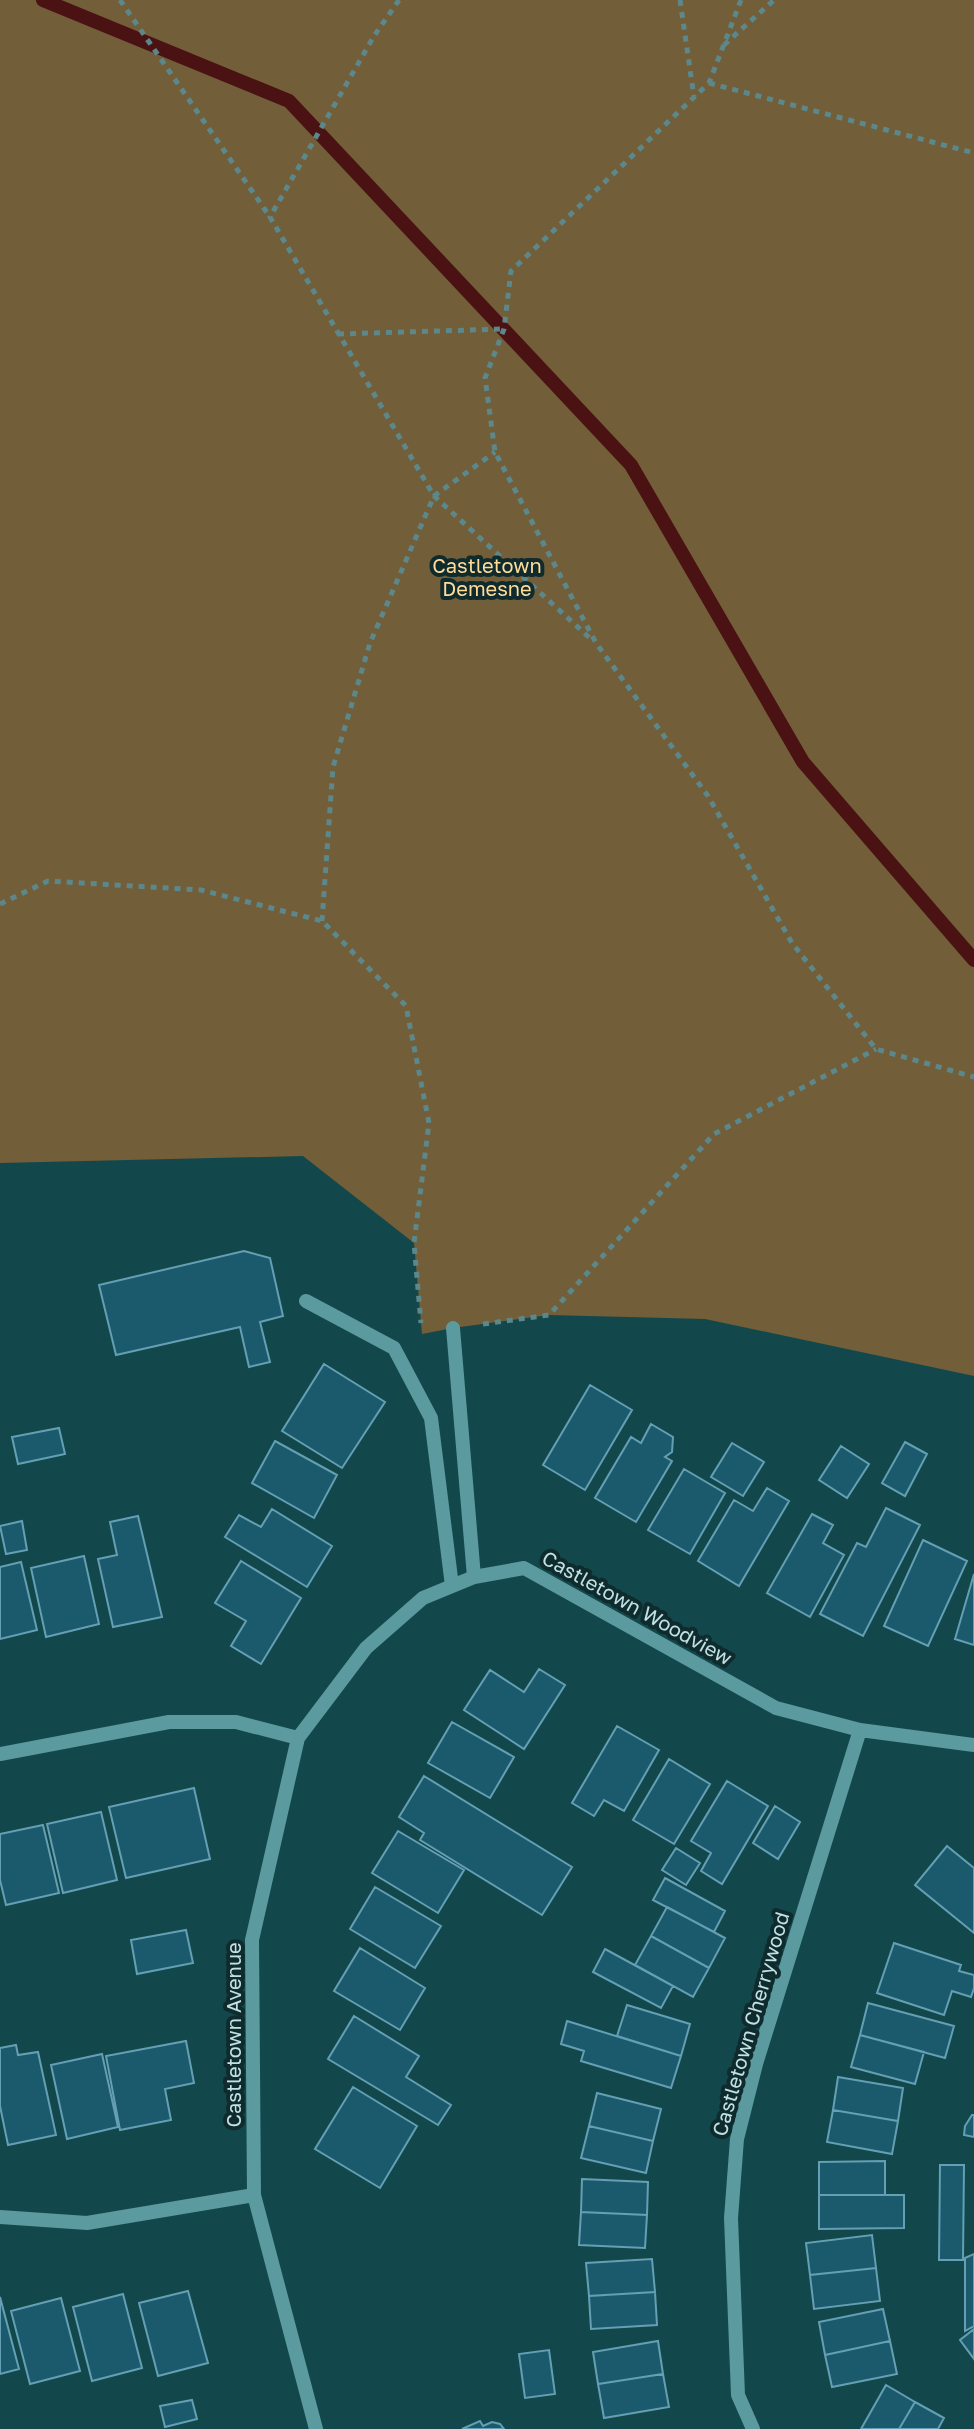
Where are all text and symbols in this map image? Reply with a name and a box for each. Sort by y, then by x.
park label: Castletown Demesne [432,553,542,600]
street label: Castletown Woodview [538,1545,737,1669]
street label: Castletown Cherrywood [707,1909,794,2139]
street label: Castletown Avenue [221,1942,245,2128]

